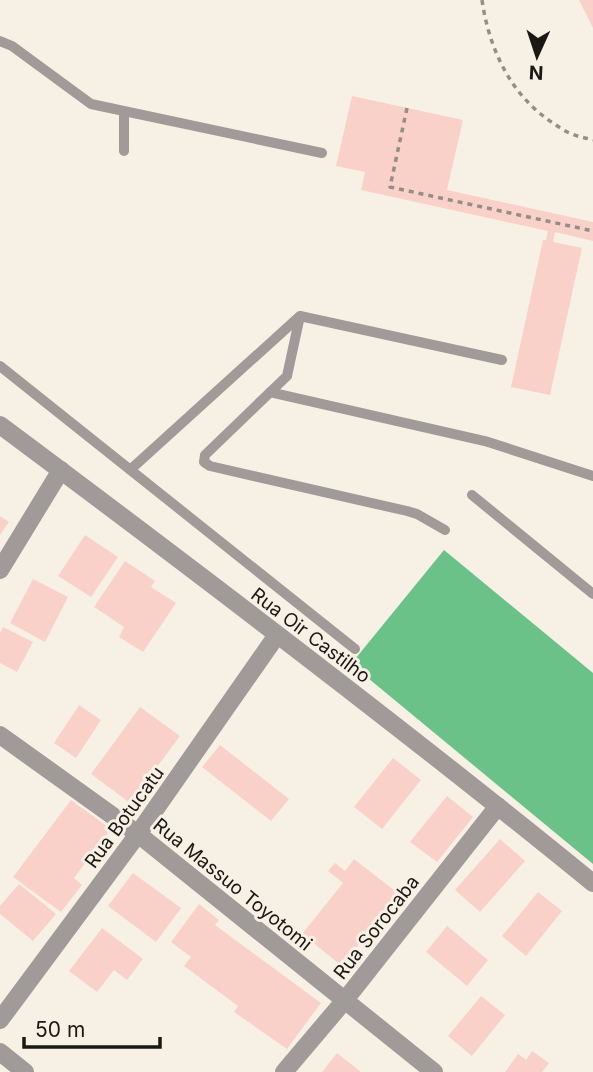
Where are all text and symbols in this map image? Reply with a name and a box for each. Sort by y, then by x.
north arrow [502,21,572,91]
text: N [528,61,544,84]
street label: Rua Oir Castilho [246,583,375,688]
street label: Rua Botucatu [80,762,169,873]
street label: Rua Massuo Toyotomi [149,813,317,955]
street label: Rua Sorocaba [329,871,424,984]
scale bar [24,1006,161,1050]
text: 50 m [35,1017,85,1042]

